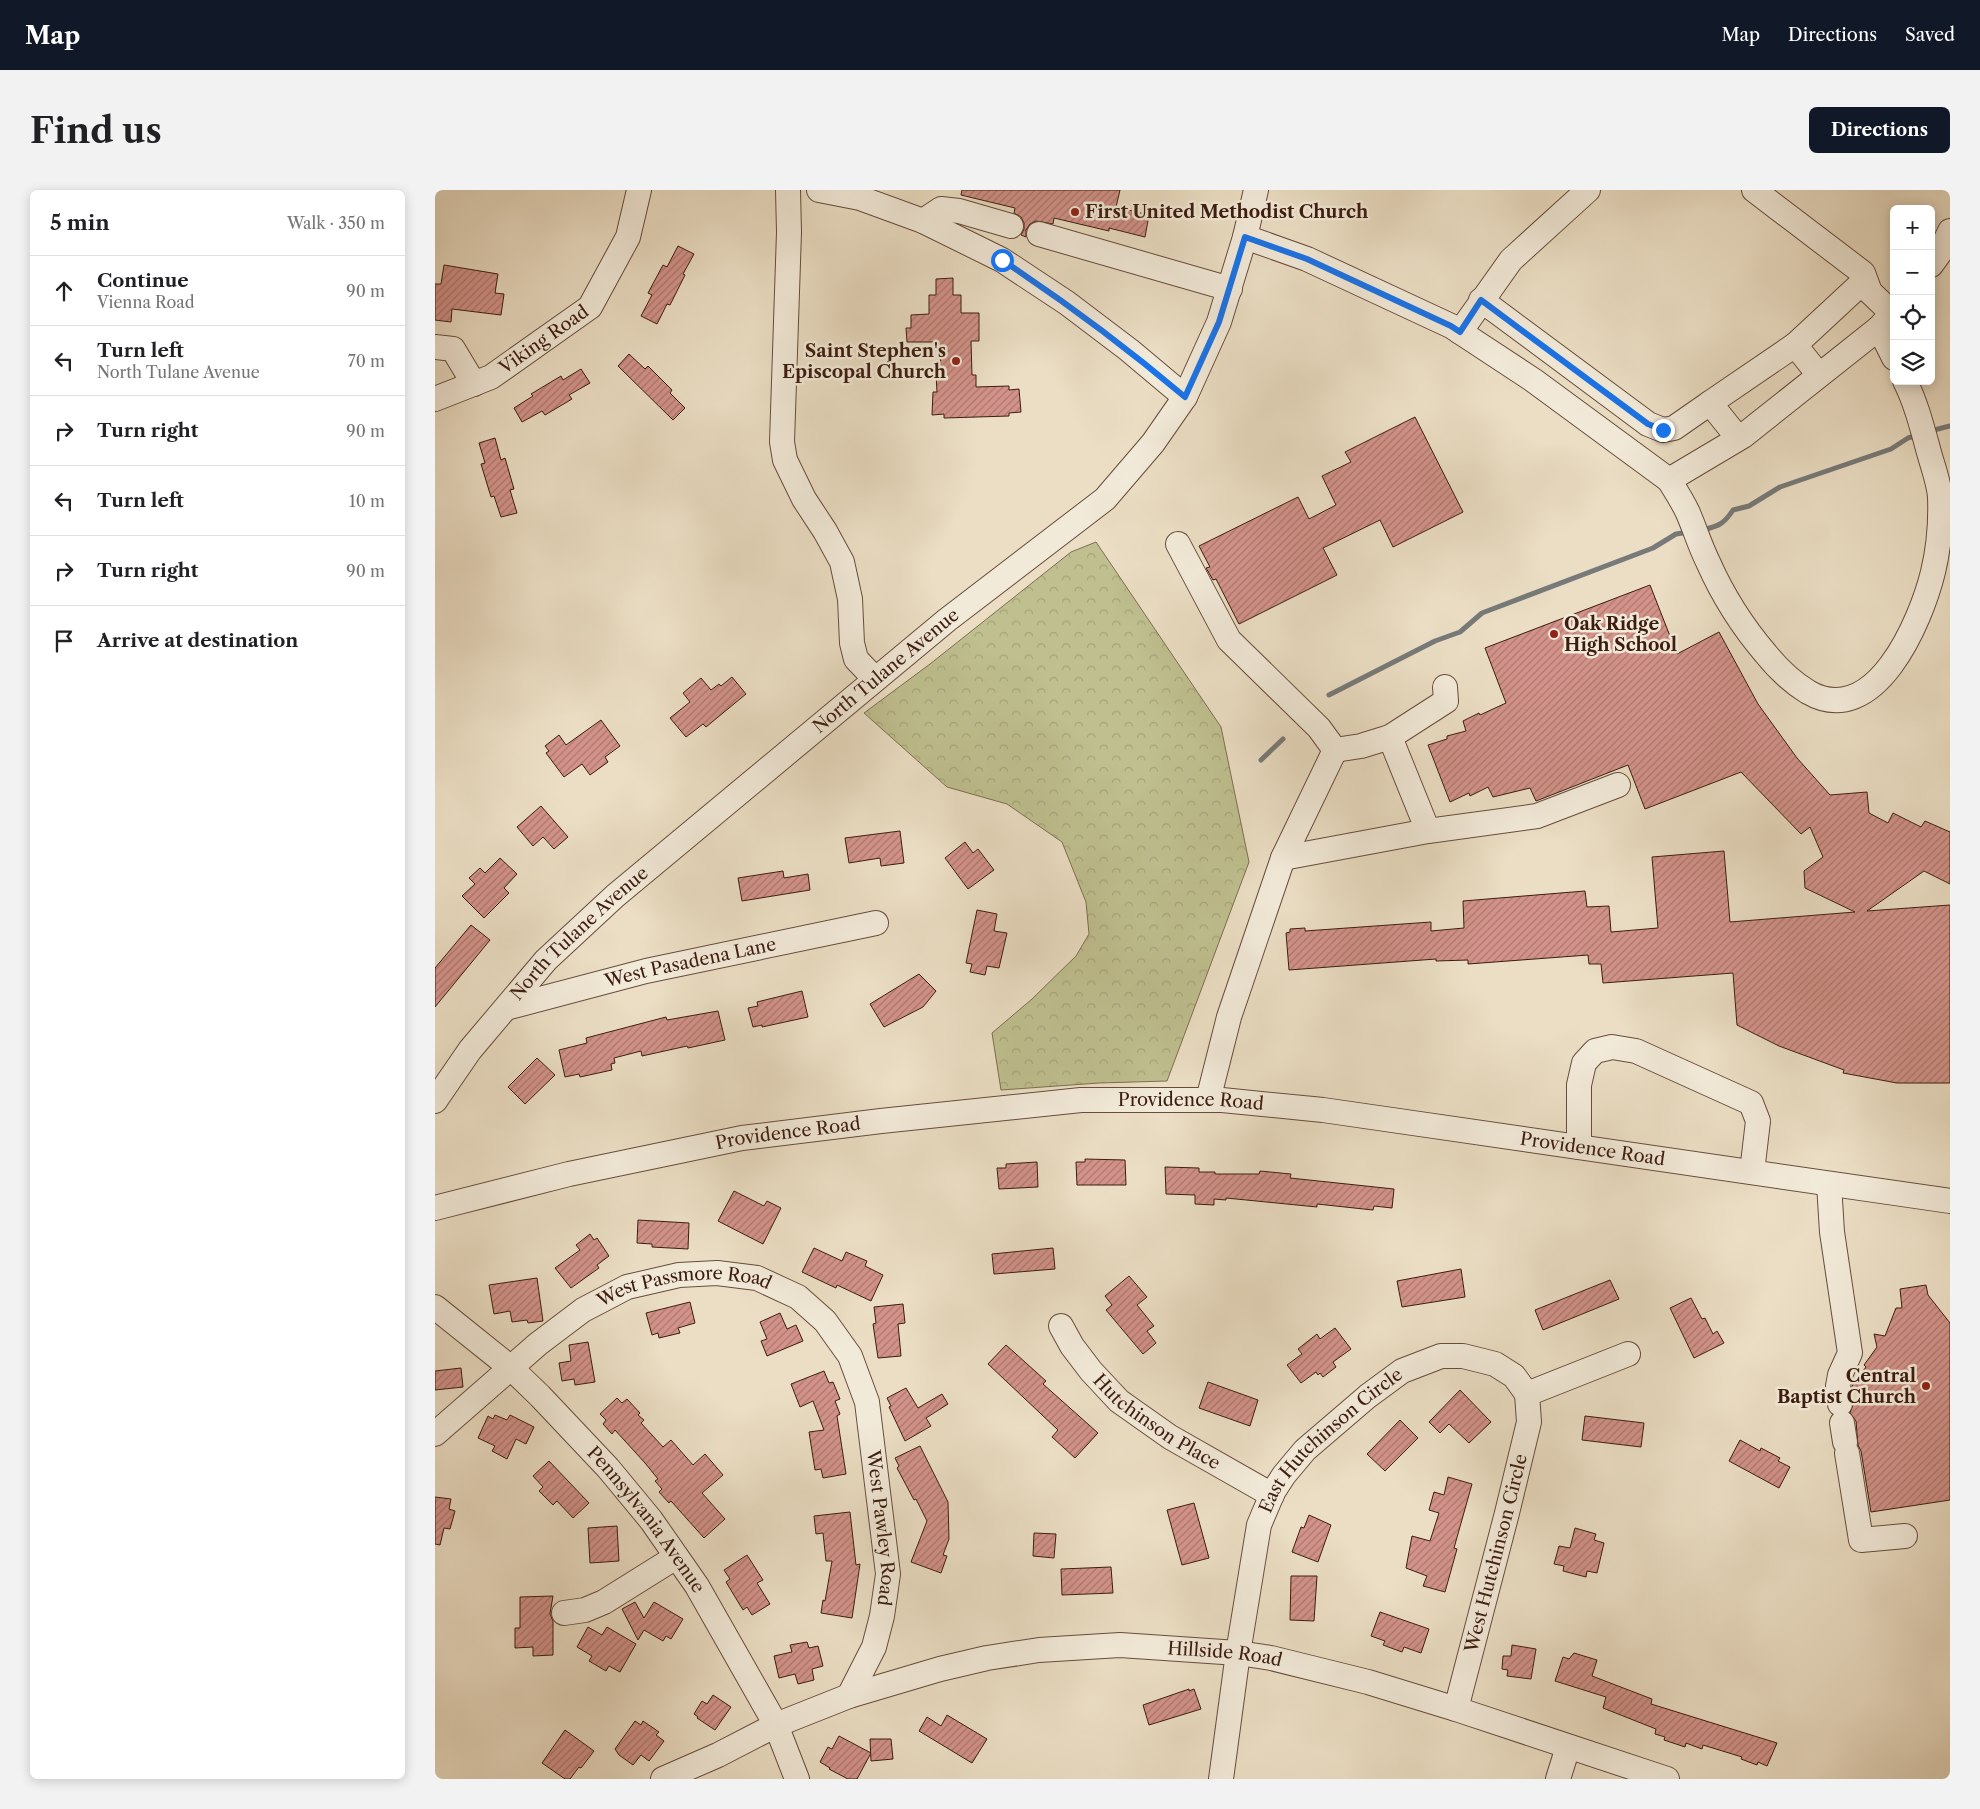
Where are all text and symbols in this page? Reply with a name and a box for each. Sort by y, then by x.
text: Map [25,21,80,50]
text: Map [1721,24,1760,46]
text: Directions [1788,24,1877,46]
text: Saved [1905,24,1955,46]
button: Directions [1809,107,1950,153]
text: Find us [30,109,162,152]
place label: First United Methodist Church [1085,201,1369,223]
map controls [1890,205,1935,385]
button: + [1890,205,1935,250]
marker: First United Methodist Church [1069,206,1081,218]
text: 5 min [50,210,110,235]
text: Walk · 350 m [287,213,385,233]
route start [991,249,1014,272]
button: − [1890,250,1935,295]
text: Continue [97,269,189,292]
icon: ahead [50,277,78,305]
text: 90 m [346,281,385,301]
text: Vienna Road [97,292,194,312]
button: locate [1890,295,1935,340]
street label: Viking Road [494,300,593,379]
text: Turn left [97,339,184,362]
place label: Saint Stephen's Episcopal Church [782,340,947,383]
button: layers [1890,340,1935,385]
icon: left [50,347,78,375]
text: 70 m [348,351,385,371]
marker: Saint Stephen's Episcopal Church [950,355,962,367]
text: North Tulane Avenue [97,362,260,382]
icon: right [50,417,78,445]
text: Turn right [97,419,198,442]
route end [1652,419,1675,442]
text: 90 m [346,421,385,441]
icon: left [50,487,78,515]
text: Turn left [97,489,184,512]
text: 10 m [349,491,385,511]
icon: right [50,557,78,585]
text: Turn right [97,559,198,582]
text: 90 m [346,561,385,581]
street label: North Tulane Avenue [808,604,963,738]
place label: Oak Ridge High School [1564,613,1677,656]
icon: arrive [50,627,78,655]
marker: Oak Ridge High School [1548,628,1560,640]
text: Arrive at destination [97,629,298,652]
street label: North Tulane Avenue [506,862,653,1005]
street label: West Pasadena Lane [601,933,778,993]
street label: Providence Road [1118,1089,1265,1115]
street label: Providence Road [713,1113,862,1154]
street label: Providence Road [1519,1128,1667,1171]
street label: West Passmore Road [593,1262,775,1312]
street label: East Hutchinson Circle [1254,1363,1407,1516]
place label: Central Baptist Church [1777,1365,1917,1408]
street label: Hutchinson Place [1088,1369,1224,1474]
marker: Central Baptist Church [1920,1380,1932,1392]
street label: Pennsylvania Avenue [582,1442,710,1597]
street label: West Pawley Road [862,1448,899,1607]
street label: West Hutchinson Circle [1460,1452,1532,1656]
street label: Hillside Road [1167,1637,1285,1671]

